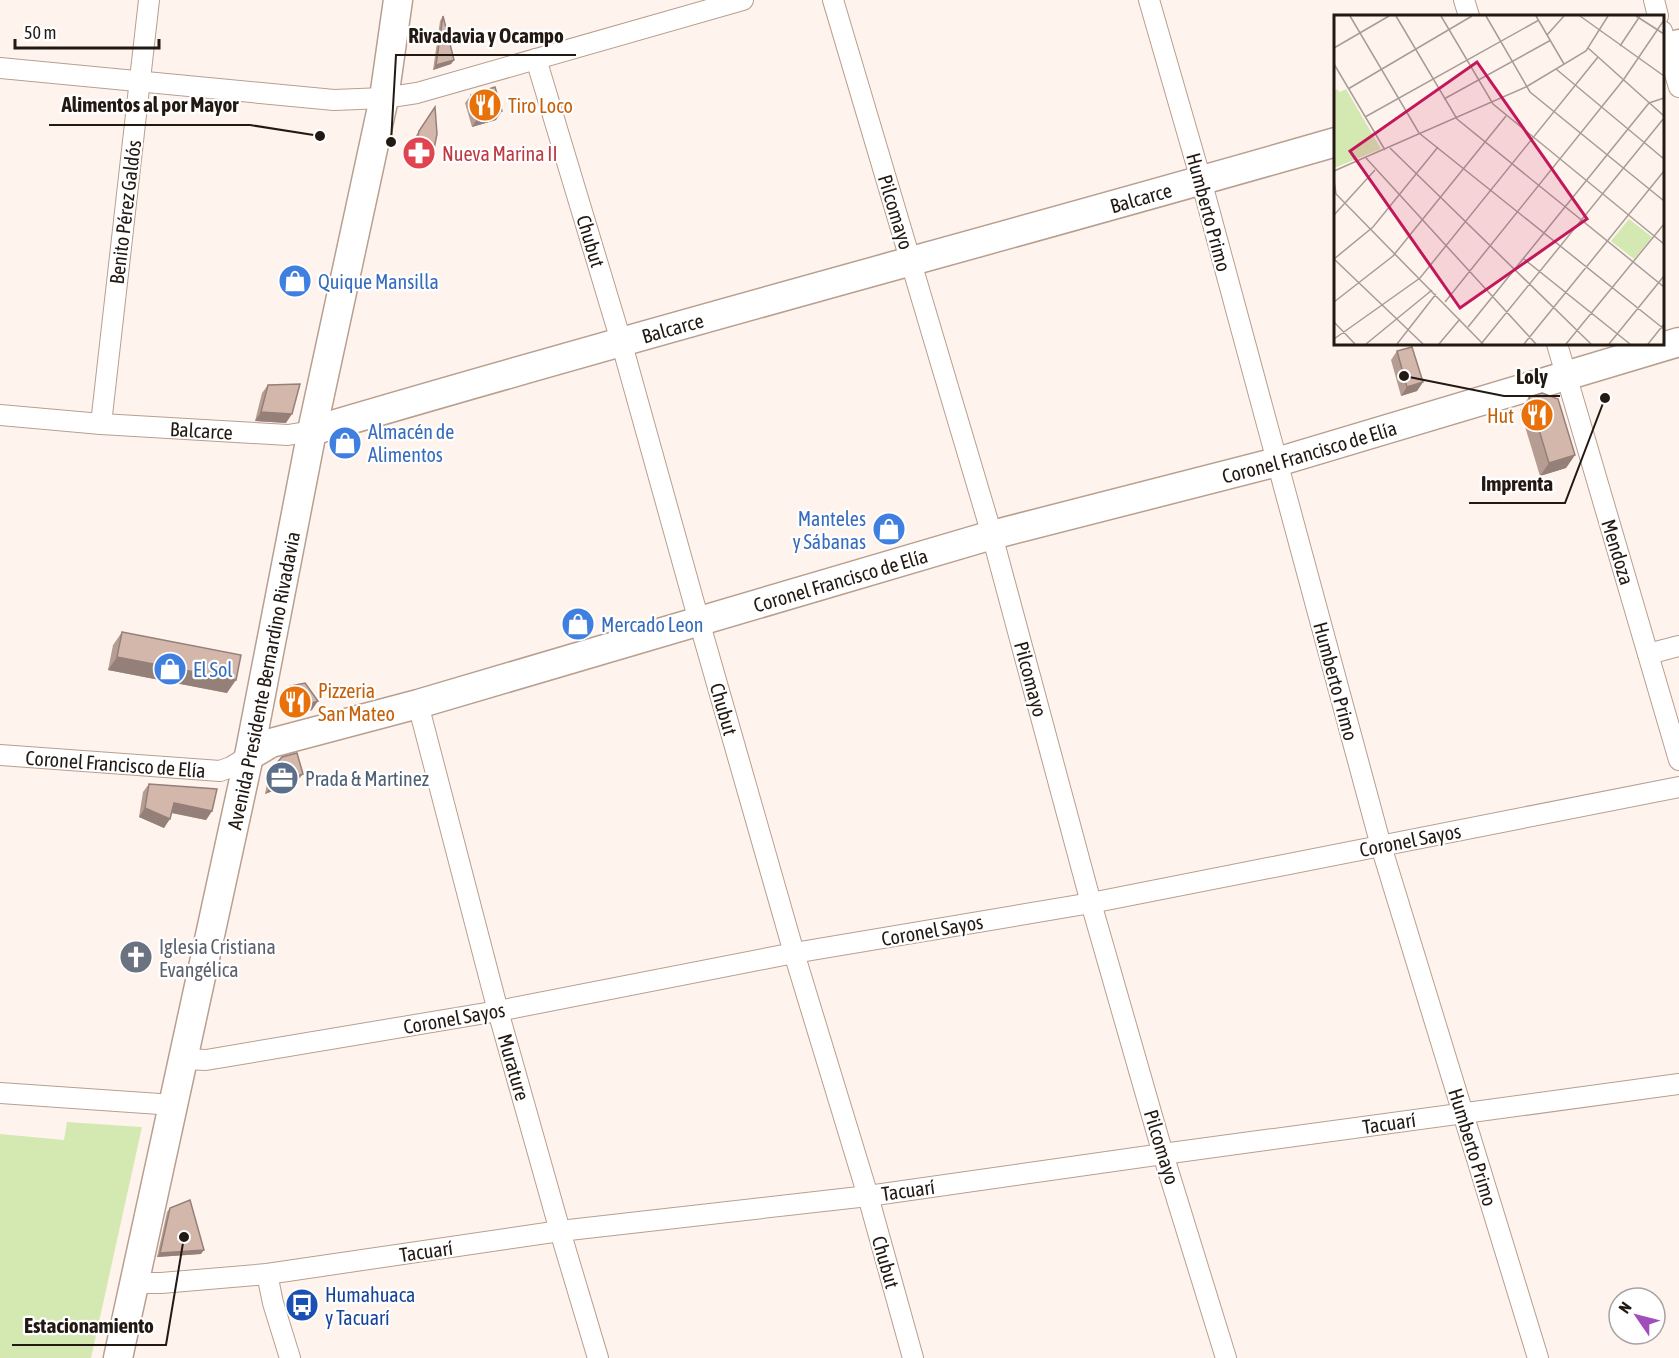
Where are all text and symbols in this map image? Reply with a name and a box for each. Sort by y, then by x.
scale bar [15,12,159,50]
inset map [1334,15,1664,345]
callout: Rivadavia y Ocampo [396,16,576,55]
text: 50 m [24,22,56,43]
text: Rivadavia y Ocampo [408,23,564,47]
callout: Alimentos al por Mayor [49,86,250,125]
restaurant icon: Tiro Loco [467,87,503,123]
text: Alimentos al por Mayor [61,92,239,116]
place label: Tiro Loco [508,94,573,117]
pharmacy icon: Nueva Marina II [401,135,437,171]
street label: Benito Pérez Galdós [105,139,145,285]
place label: Nueva Marina II [442,142,558,165]
street label: Humberto Primo [1182,150,1236,274]
street label: Pilcomayo [874,172,918,252]
street label: Balcarce [1107,178,1174,217]
street label: Chubut [572,212,610,270]
shop icon: Quique Mansilla [277,263,313,299]
place label: Quique Mansilla [318,270,439,293]
street label: Balcarce [639,308,706,347]
callout: Loly [1504,357,1560,396]
text: Loly [1516,364,1548,388]
restaurant icon: Hut [1519,397,1555,433]
place label: Hut [1487,404,1514,427]
street label: Coronel Francisco de Elía [1219,415,1399,487]
street label: Balcarce [169,417,234,443]
place label: Almacén de Alimentos [368,420,454,466]
shop icon: Almacén de Alimentos [327,425,363,461]
callout: Imprenta [1469,464,1565,503]
text: Imprenta [1481,471,1553,495]
place label: Manteles y Sábanas [792,507,866,553]
shop icon: Manteles y Sábanas [871,511,907,547]
street label: Mendoza [1597,516,1639,588]
street label: Avenida Presidente Bernardino Rivadavia [222,529,304,831]
street label: Coronel Francisco de Elía [751,543,930,616]
shop icon: Mercado Leon [560,606,596,642]
place label: Mercado Leon [601,613,704,636]
street label: Humberto Primo [1309,619,1363,743]
street label: Pilcomayo [1010,639,1052,719]
shop icon: El Sol [152,651,188,687]
place label: El Sol [193,658,233,681]
place label: Pizzeria San Mateo [318,679,395,725]
street label: Chubut [706,680,742,738]
restaurant icon: Pizzeria San Mateo [277,684,313,720]
street label: Coronel Francisco de Elía [25,745,207,781]
office icon: Prada & Martinez [264,760,300,796]
place label: Prada & Martinez [305,767,429,790]
street label: Coronel Sayos [1357,819,1463,861]
street label: Coronel Sayos [879,910,985,950]
place label: Iglesia Cristiana Evangélica [159,935,276,981]
church icon: Iglesia Cristiana Evangélica [118,939,154,975]
street label: Coronel Sayos [401,998,507,1038]
street label: Murature [494,1031,534,1103]
street label: Humberto Primo [1444,1085,1502,1209]
street label: Pilcomayo [1140,1107,1184,1187]
street label: Tacuarí [1361,1108,1418,1138]
street label: Tacuarí [880,1175,937,1205]
street label: Chubut [868,1233,904,1291]
street label: Tacuarí [398,1236,455,1266]
place label: Humahuaca y Tacuarí [325,1283,415,1329]
north arrow [1607,1286,1667,1346]
bus stop icon: Humahuaca y Tacuarí [284,1287,320,1323]
text: N [1615,1298,1635,1316]
callout: Estacionamiento [12,1306,166,1345]
text: Estacionamiento [24,1313,154,1337]

